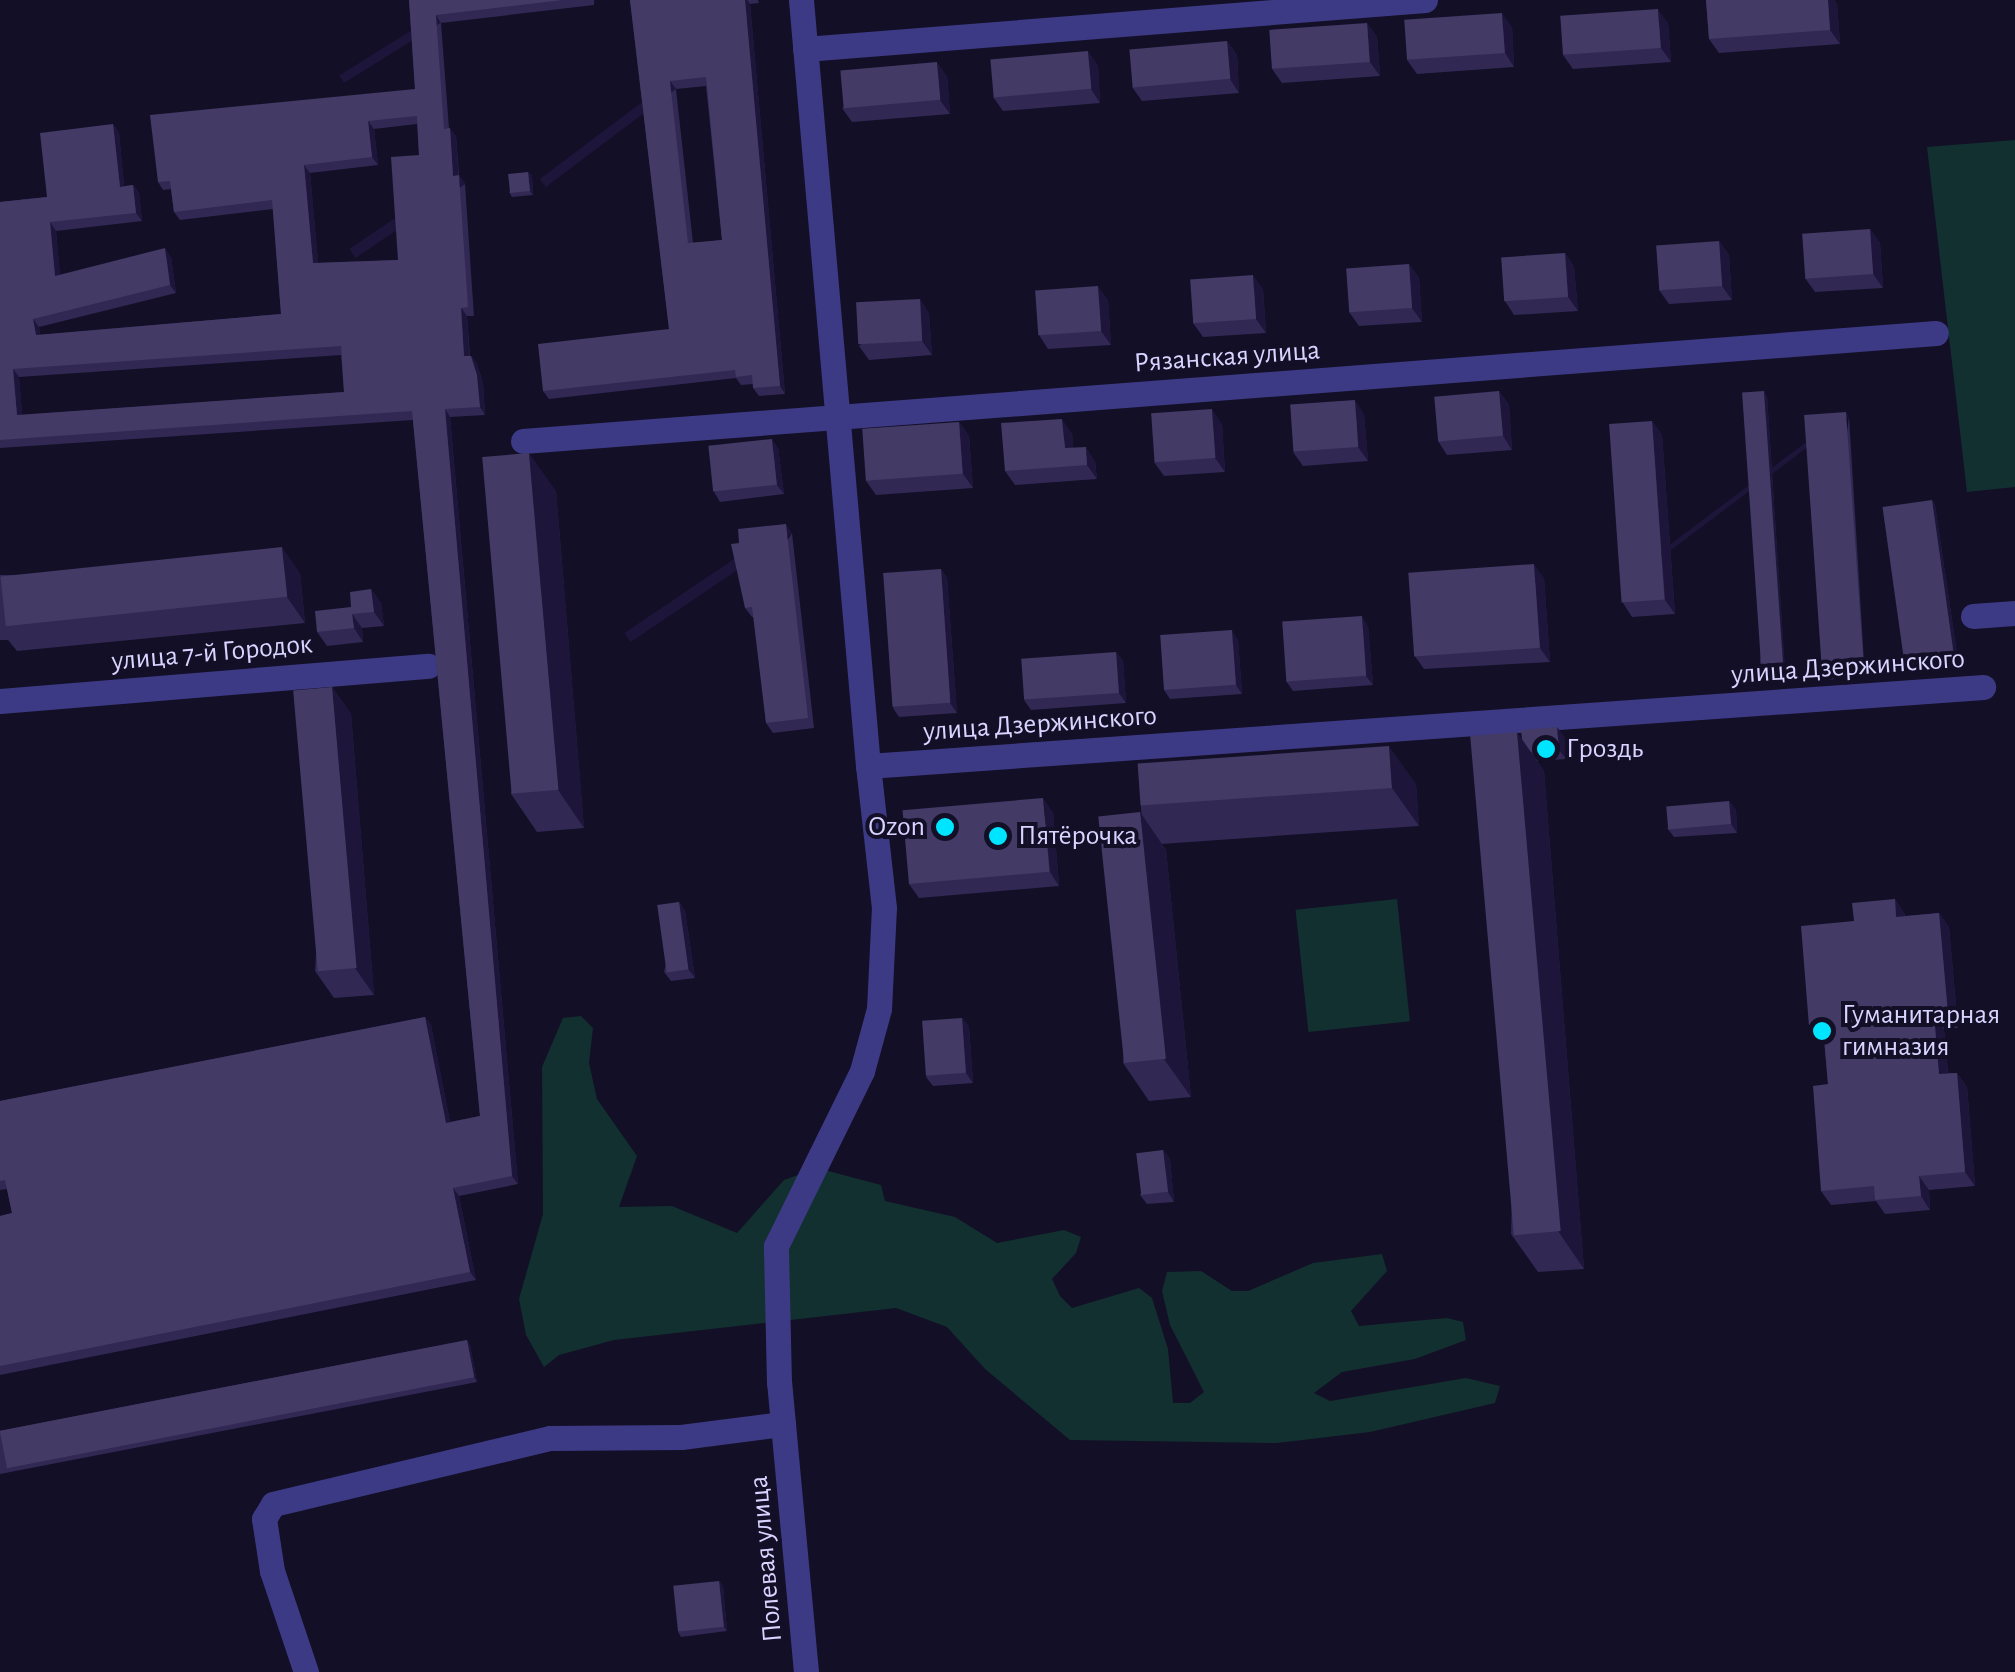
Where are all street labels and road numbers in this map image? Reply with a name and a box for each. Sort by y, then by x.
street label: Рязанская улица [1133,334,1321,380]
street label: улица 7-й Городок [110,627,314,679]
street label: улица Дзержинского [1730,642,1966,692]
street label: улица Дзержинского [922,699,1158,749]
street label: Полевая улица [742,1474,790,1644]

